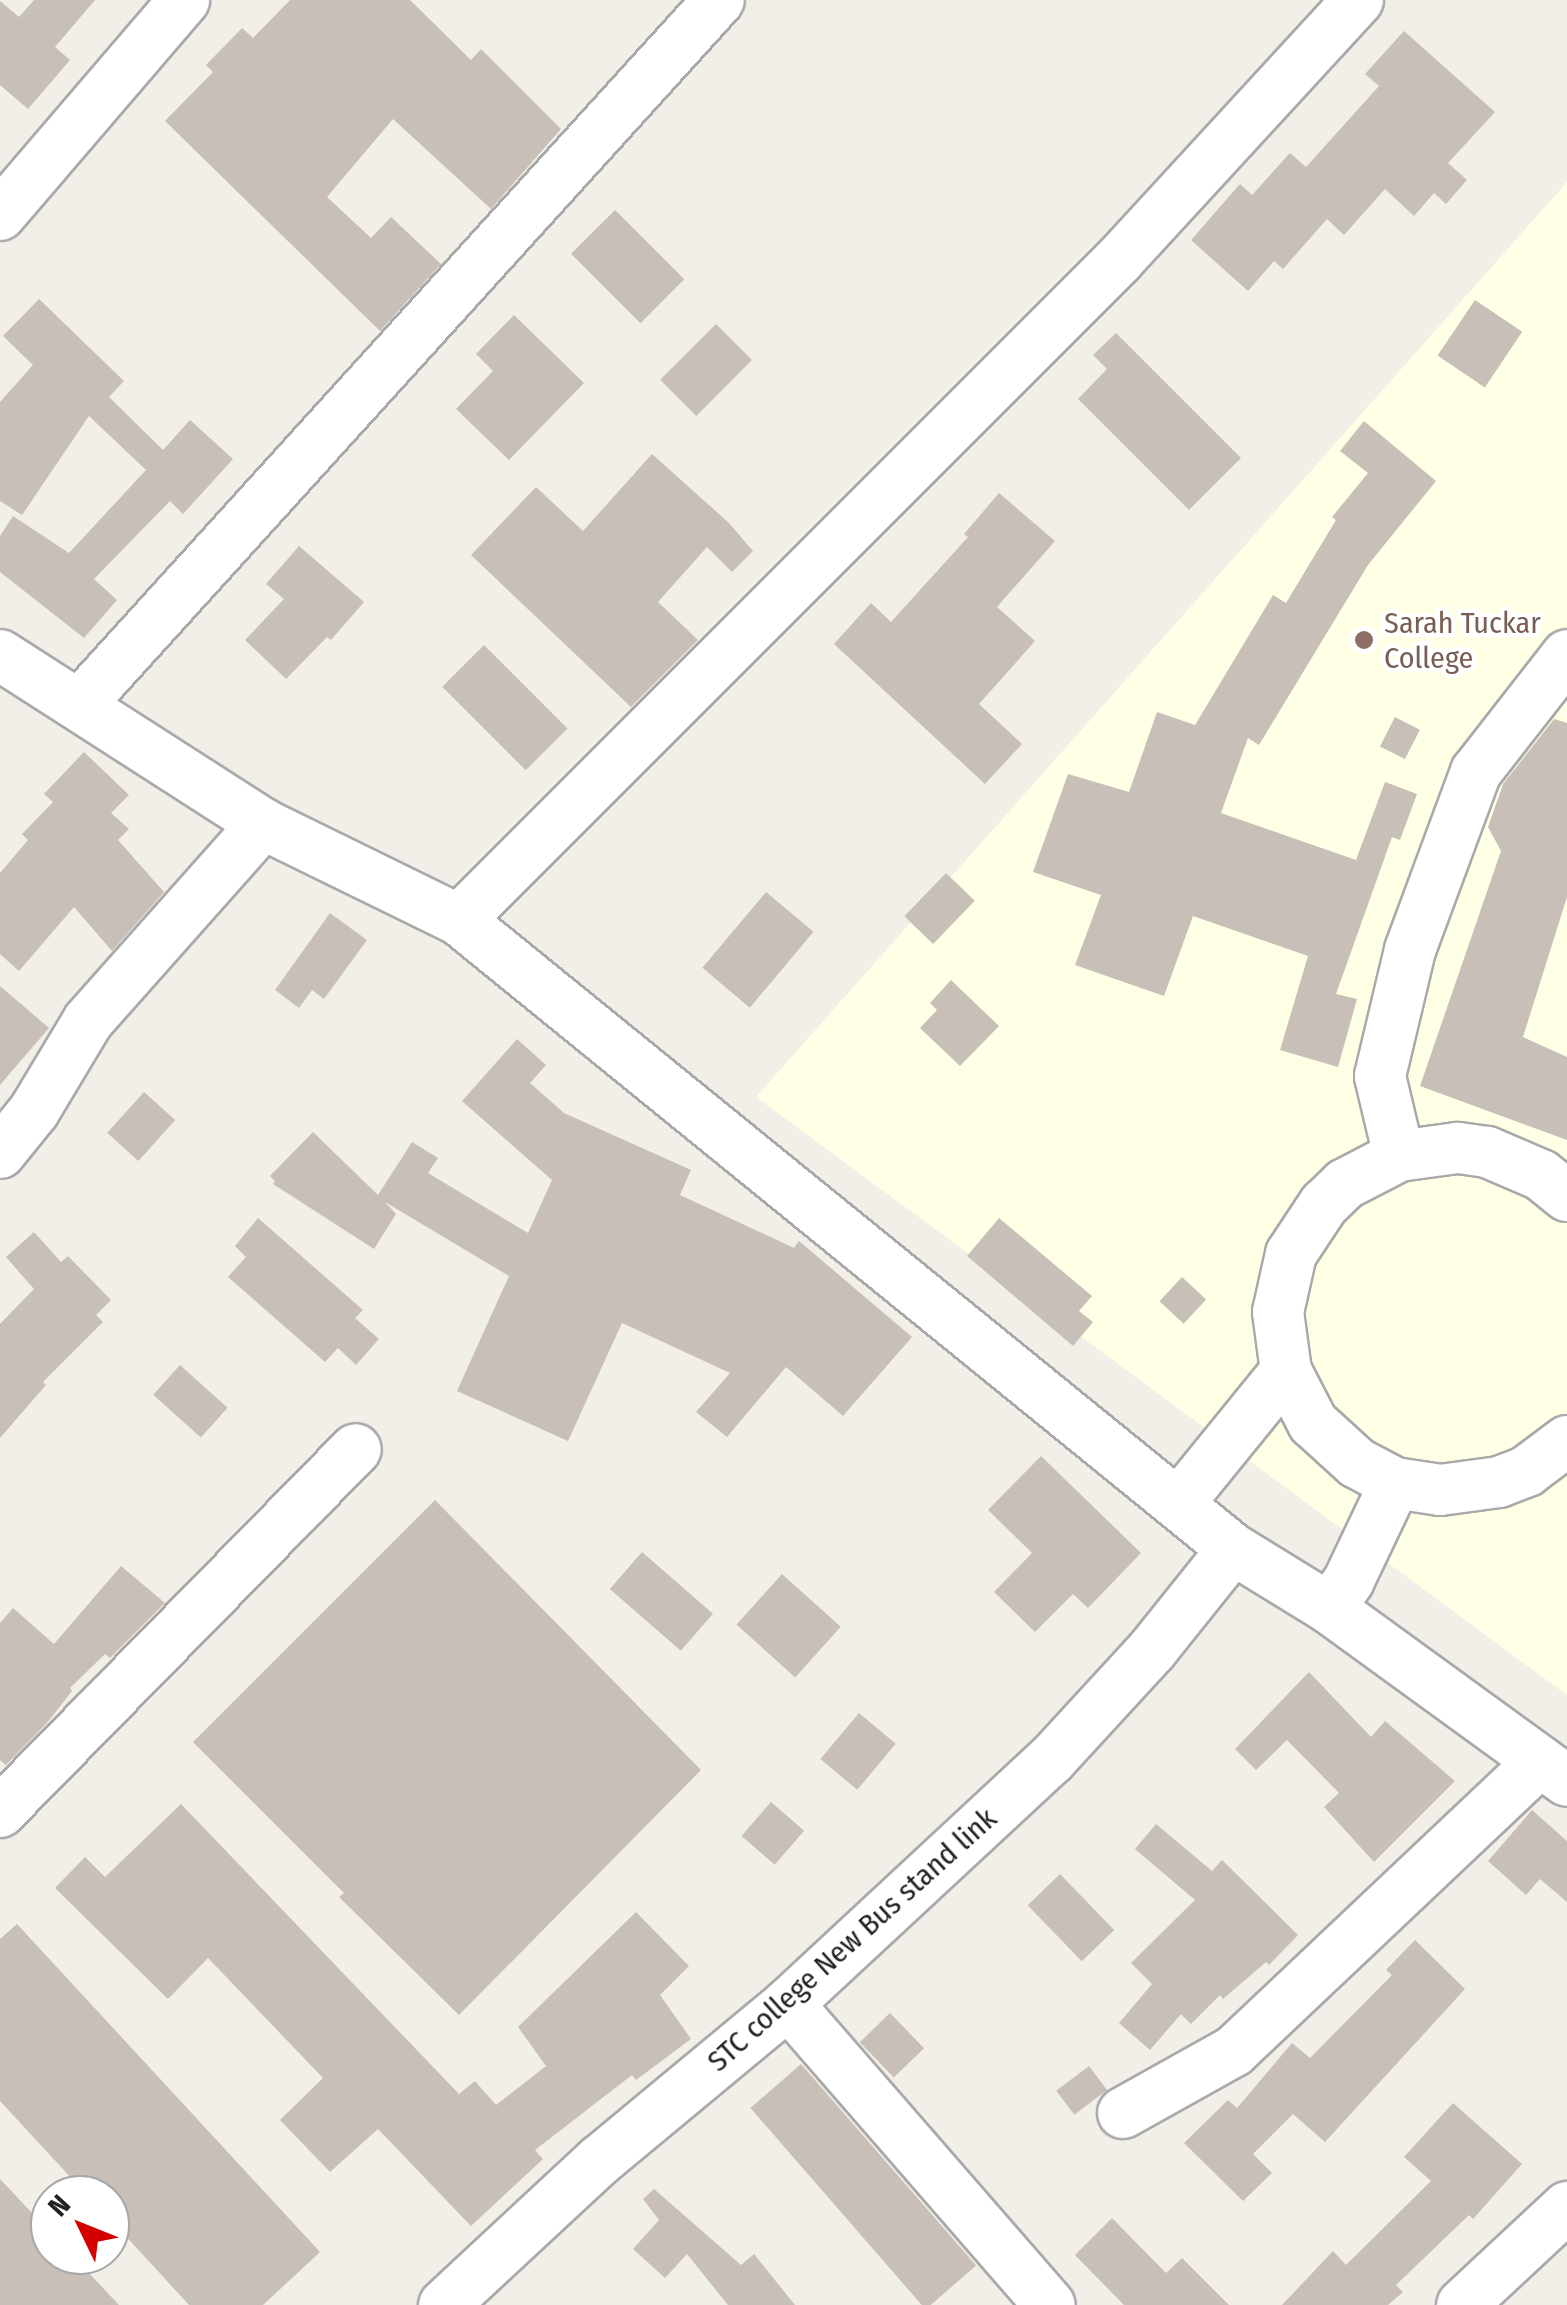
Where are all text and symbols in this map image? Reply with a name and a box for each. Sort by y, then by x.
place label: Sarah Tuckar College [1384,605,1541,676]
marker: Sarah Tuckar College [1353,629,1375,651]
street label: STC college New Bus stand link [700,1801,1004,2079]
north arrow [30,2175,130,2275]
text: N [41,2188,77,2223]

